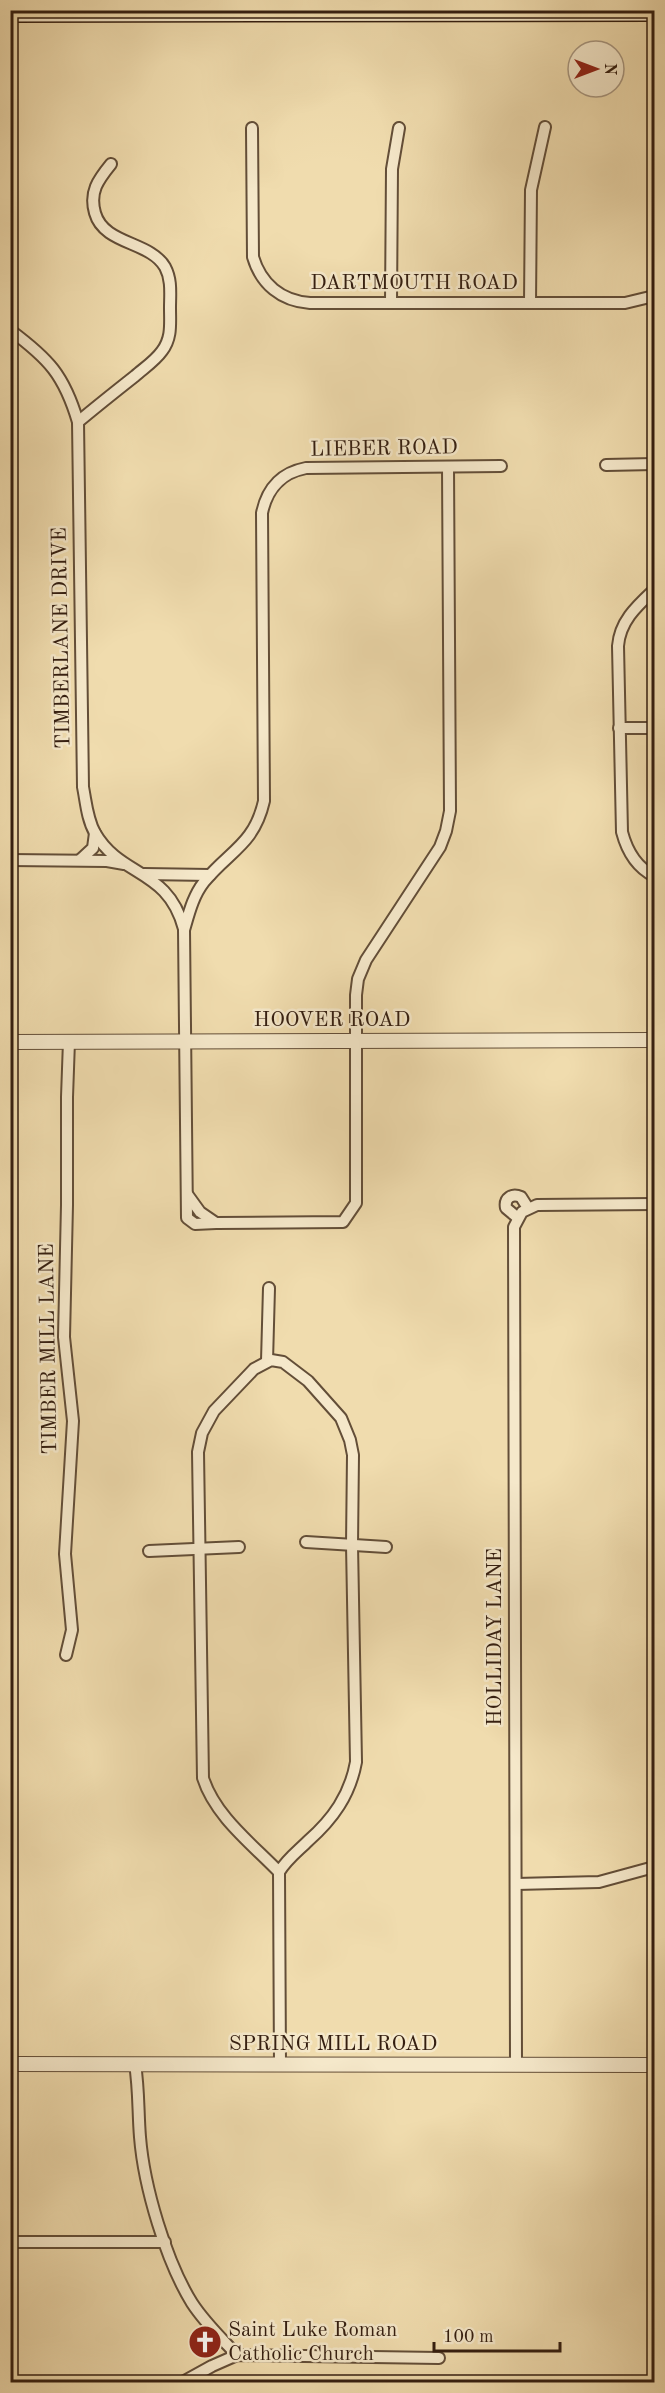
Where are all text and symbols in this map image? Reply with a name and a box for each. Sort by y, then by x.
north arrow [566,39,626,99]
text: N [601,63,617,76]
street label: DARTMOUTH ROAD [310,273,518,294]
street label: LIEBER ROAD [310,437,458,461]
street label: TIMBERLANE DRIVE [50,527,74,749]
street label: HOOVER ROAD [254,1010,410,1031]
street label: TIMBER MILL LANE [37,1243,61,1455]
street label: HOLLIDAY LANE [485,1548,506,1726]
street label: SPRING MILL ROAD [229,2034,437,2055]
scale bar [434,2315,560,2353]
place label: Saint Luke Roman Catholic Church [228,2320,397,2365]
church icon: Saint Luke Roman Catholic Church [187,2324,223,2360]
text: 100 m [443,2328,494,2346]

